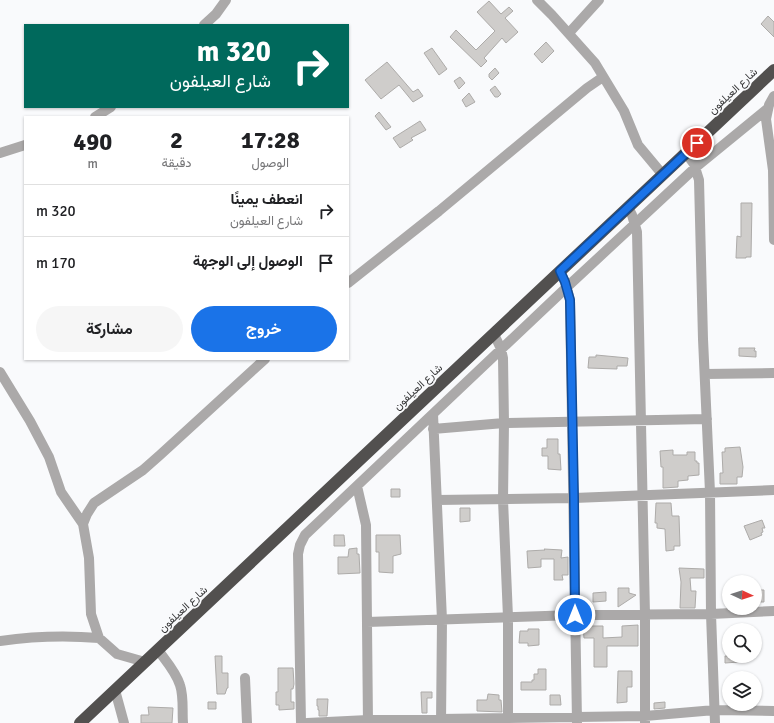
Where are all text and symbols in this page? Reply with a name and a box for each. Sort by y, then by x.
text: 320 m [197,35,271,69]
icon: right [285,40,337,92]
street label: شارع العيلفون [706,65,761,118]
text: شارع العيلفون [170,70,271,92]
text: 2 [170,125,183,155]
text: 17:28 [241,125,300,155]
pin [680,126,714,160]
text: 490 [73,127,112,157]
icon: arrive [686,132,708,154]
text: دقيقة [161,155,192,171]
text: الوصول [252,155,289,171]
text: m [88,156,98,172]
text: انعطف يمينًا [231,190,303,208]
icon: right [315,200,337,222]
text: 320 m [36,202,76,220]
text: شارع العيلفون [230,213,303,229]
text: الوصول إلى الوجهة [193,252,303,270]
icon: arrive [315,252,337,274]
text: 170 m [36,254,76,272]
button: مشاركة [36,306,183,352]
button: خروج [191,306,337,352]
street label: شارع العيلفون [391,361,446,414]
north arrow [722,575,762,615]
map controls [722,575,762,711]
street label: شارع العيلفون [156,583,211,636]
position arrow [554,594,596,636]
button: search [722,623,762,663]
button: layers [722,671,762,711]

